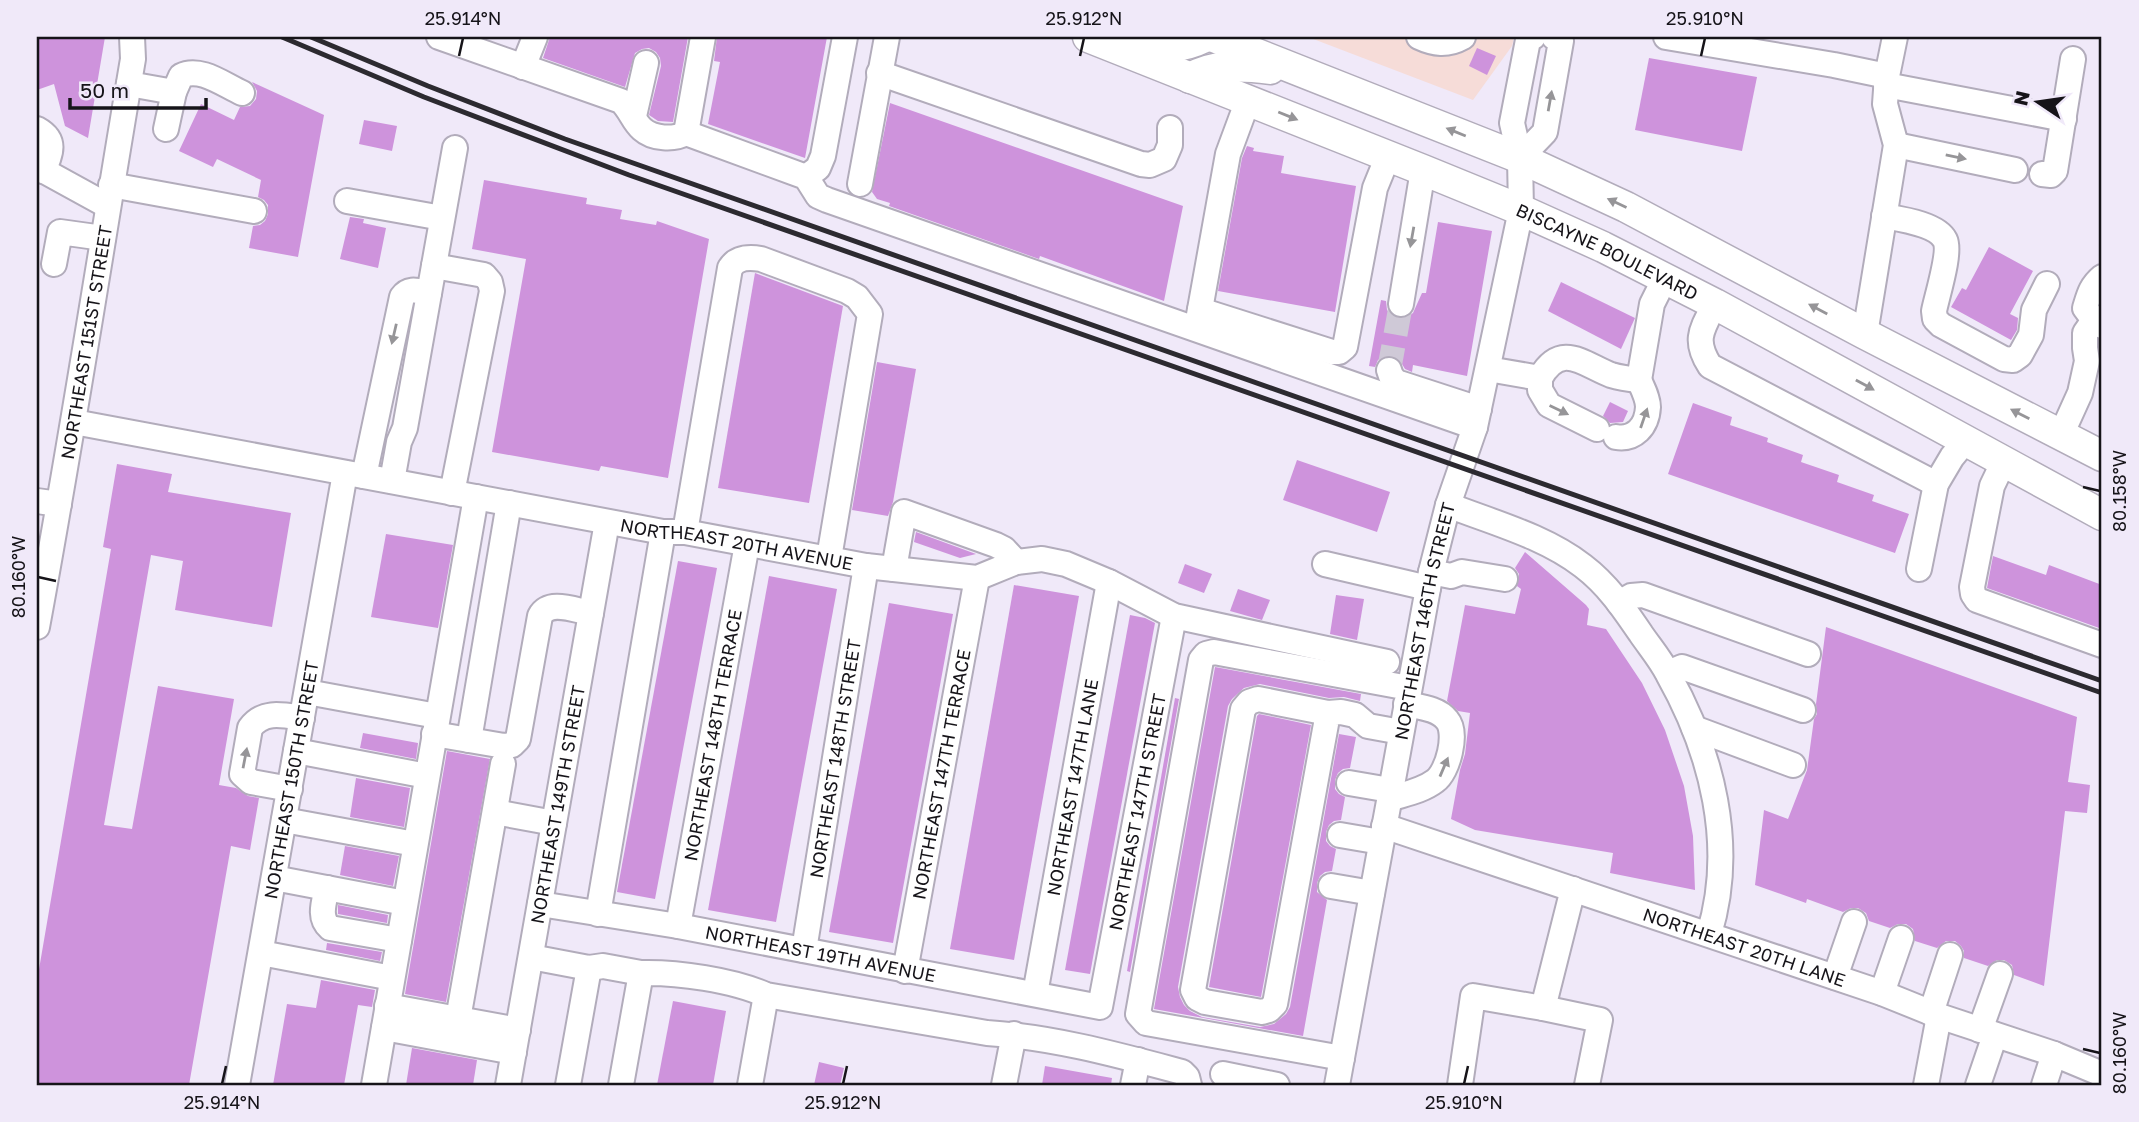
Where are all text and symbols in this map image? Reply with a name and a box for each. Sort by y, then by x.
text: 25.914°N [425,7,501,29]
text: 25.912°N [1045,7,1123,29]
text: 25.910°N [1666,7,1744,29]
scale bar [70,66,206,110]
north arrow [2002,66,2072,136]
text: 50 m [80,77,129,103]
text: N [2008,88,2034,108]
one-way arrow [1545,90,1556,112]
one-way arrow [1278,111,1299,122]
one-way arrow [1446,127,1467,138]
one-way arrow [1945,152,1967,163]
one-way arrow [1606,197,1627,208]
street label: BISCAYNE BOULEVARD [1513,198,1702,305]
street label: NORTHEAST 151ST STREET [56,224,116,461]
one-way arrow [1406,226,1417,248]
one-way arrow [1808,303,1828,314]
one-way arrow [388,323,399,345]
one-way arrow [1856,379,1876,391]
one-way arrow [1550,404,1570,416]
one-way arrow [1639,407,1650,428]
one-way arrow [2010,408,2030,419]
text: 80.158°W [2108,450,2130,532]
street label: NORTHEAST 146TH STREET [1389,500,1459,742]
street label: NORTHEAST 20TH AVENUE [618,513,855,574]
text: 80.160°W [7,536,29,618]
street label: NORTHEAST 148TH TERRACE [679,607,746,863]
street label: NORTHEAST 148TH STREET [805,637,865,880]
street label: NORTHEAST 147TH TERRACE [907,647,975,901]
street label: NORTHEAST 150TH STREET [259,659,323,901]
street label: NORTHEAST 147TH LANE [1042,677,1102,898]
street label: NORTHEAST 149TH STREET [526,683,589,925]
street label: NORTHEAST 147TH STREET [1104,692,1170,932]
one-way arrow [240,747,251,769]
one-way arrow [1439,756,1450,777]
street label: NORTHEAST 20TH LANE [1640,903,1848,991]
street label: NORTHEAST 19TH AVENUE [704,921,938,986]
text: 80.160°W [2108,1012,2130,1094]
text: 25.914°N [184,1091,260,1113]
text: 25.912°N [804,1091,882,1113]
text: 25.910°N [1425,1091,1503,1113]

